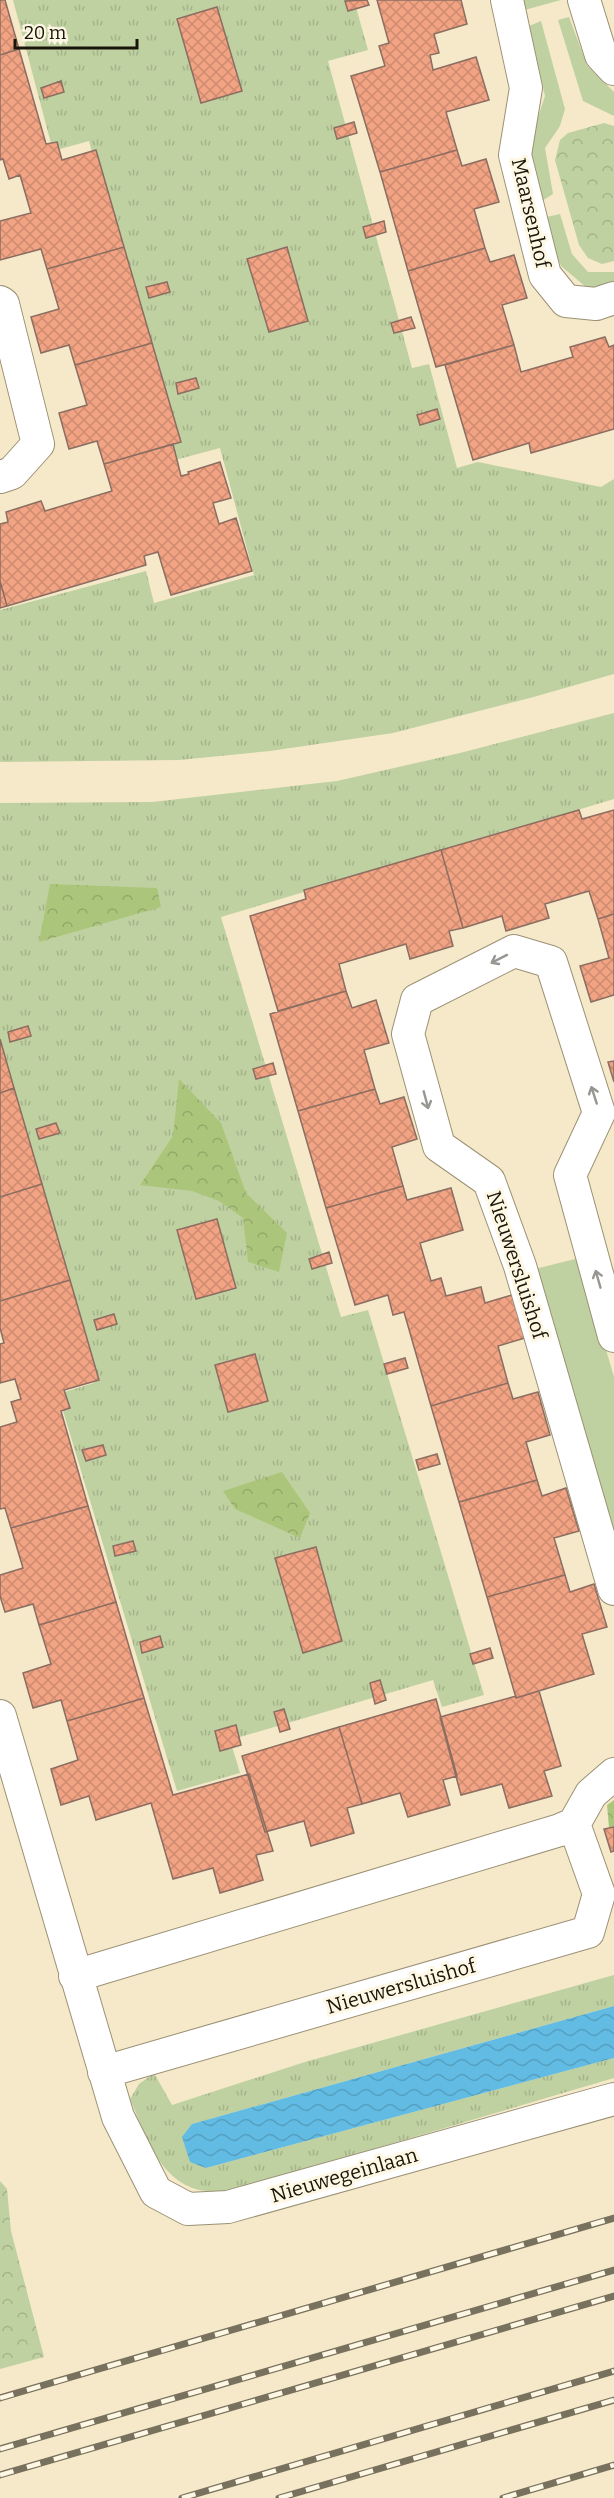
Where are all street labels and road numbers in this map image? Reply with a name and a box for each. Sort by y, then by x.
street label: Maarsenhof [507,156,556,272]
street label: Nieuwersluishof [482,1188,553,1344]
street label: Nieuwersluishof [324,1953,480,2019]
street label: Nieuwegeinlaan [268,2142,421,2207]

